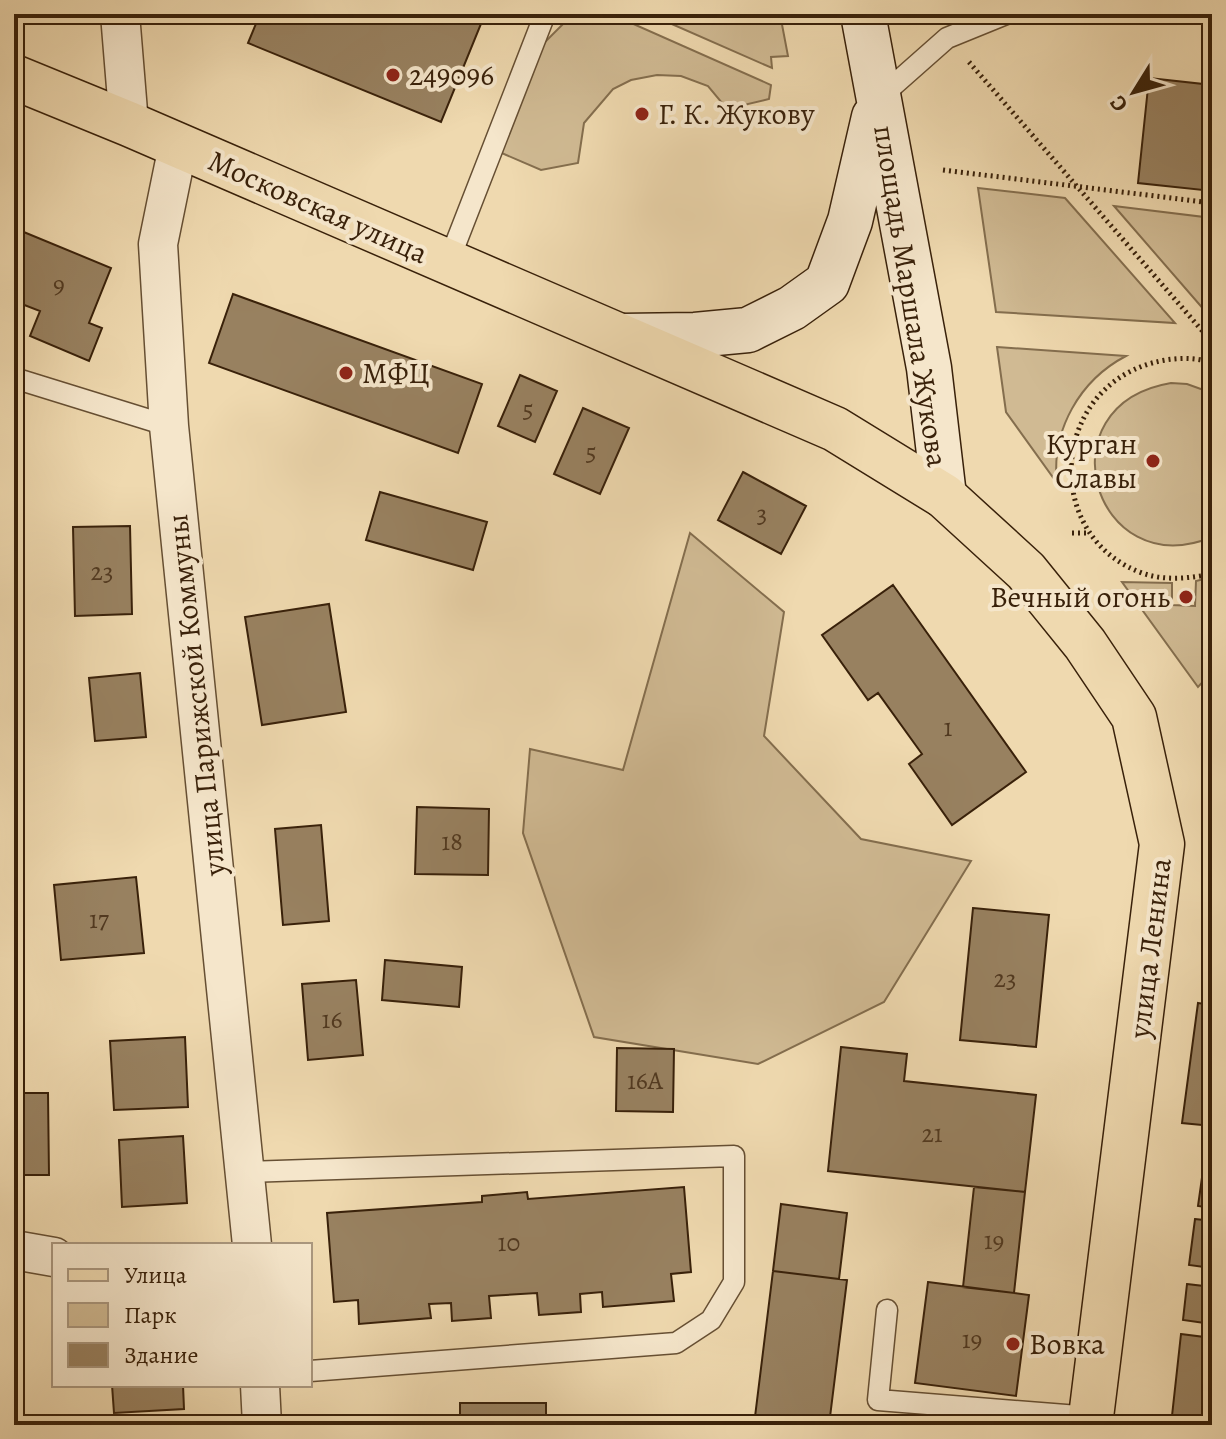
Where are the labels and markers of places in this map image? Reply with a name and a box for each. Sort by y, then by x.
place label: 249096 [409,55,494,95]
marker: 249096 [384,66,402,84]
place label: Г. К. Жукову [658,94,815,134]
marker: Г. К. Жукову [633,105,651,123]
place label: МФЦ [362,353,430,393]
marker: МФЦ [337,364,355,382]
place label: Курган Славы [1046,424,1137,498]
marker: Курган Славы [1144,452,1162,470]
place label: Вечный огонь [990,577,1170,617]
marker: Вечный огонь [1177,588,1195,606]
place label: Вовка [1029,1324,1105,1364]
marker: Вовка [1004,1335,1022,1353]

